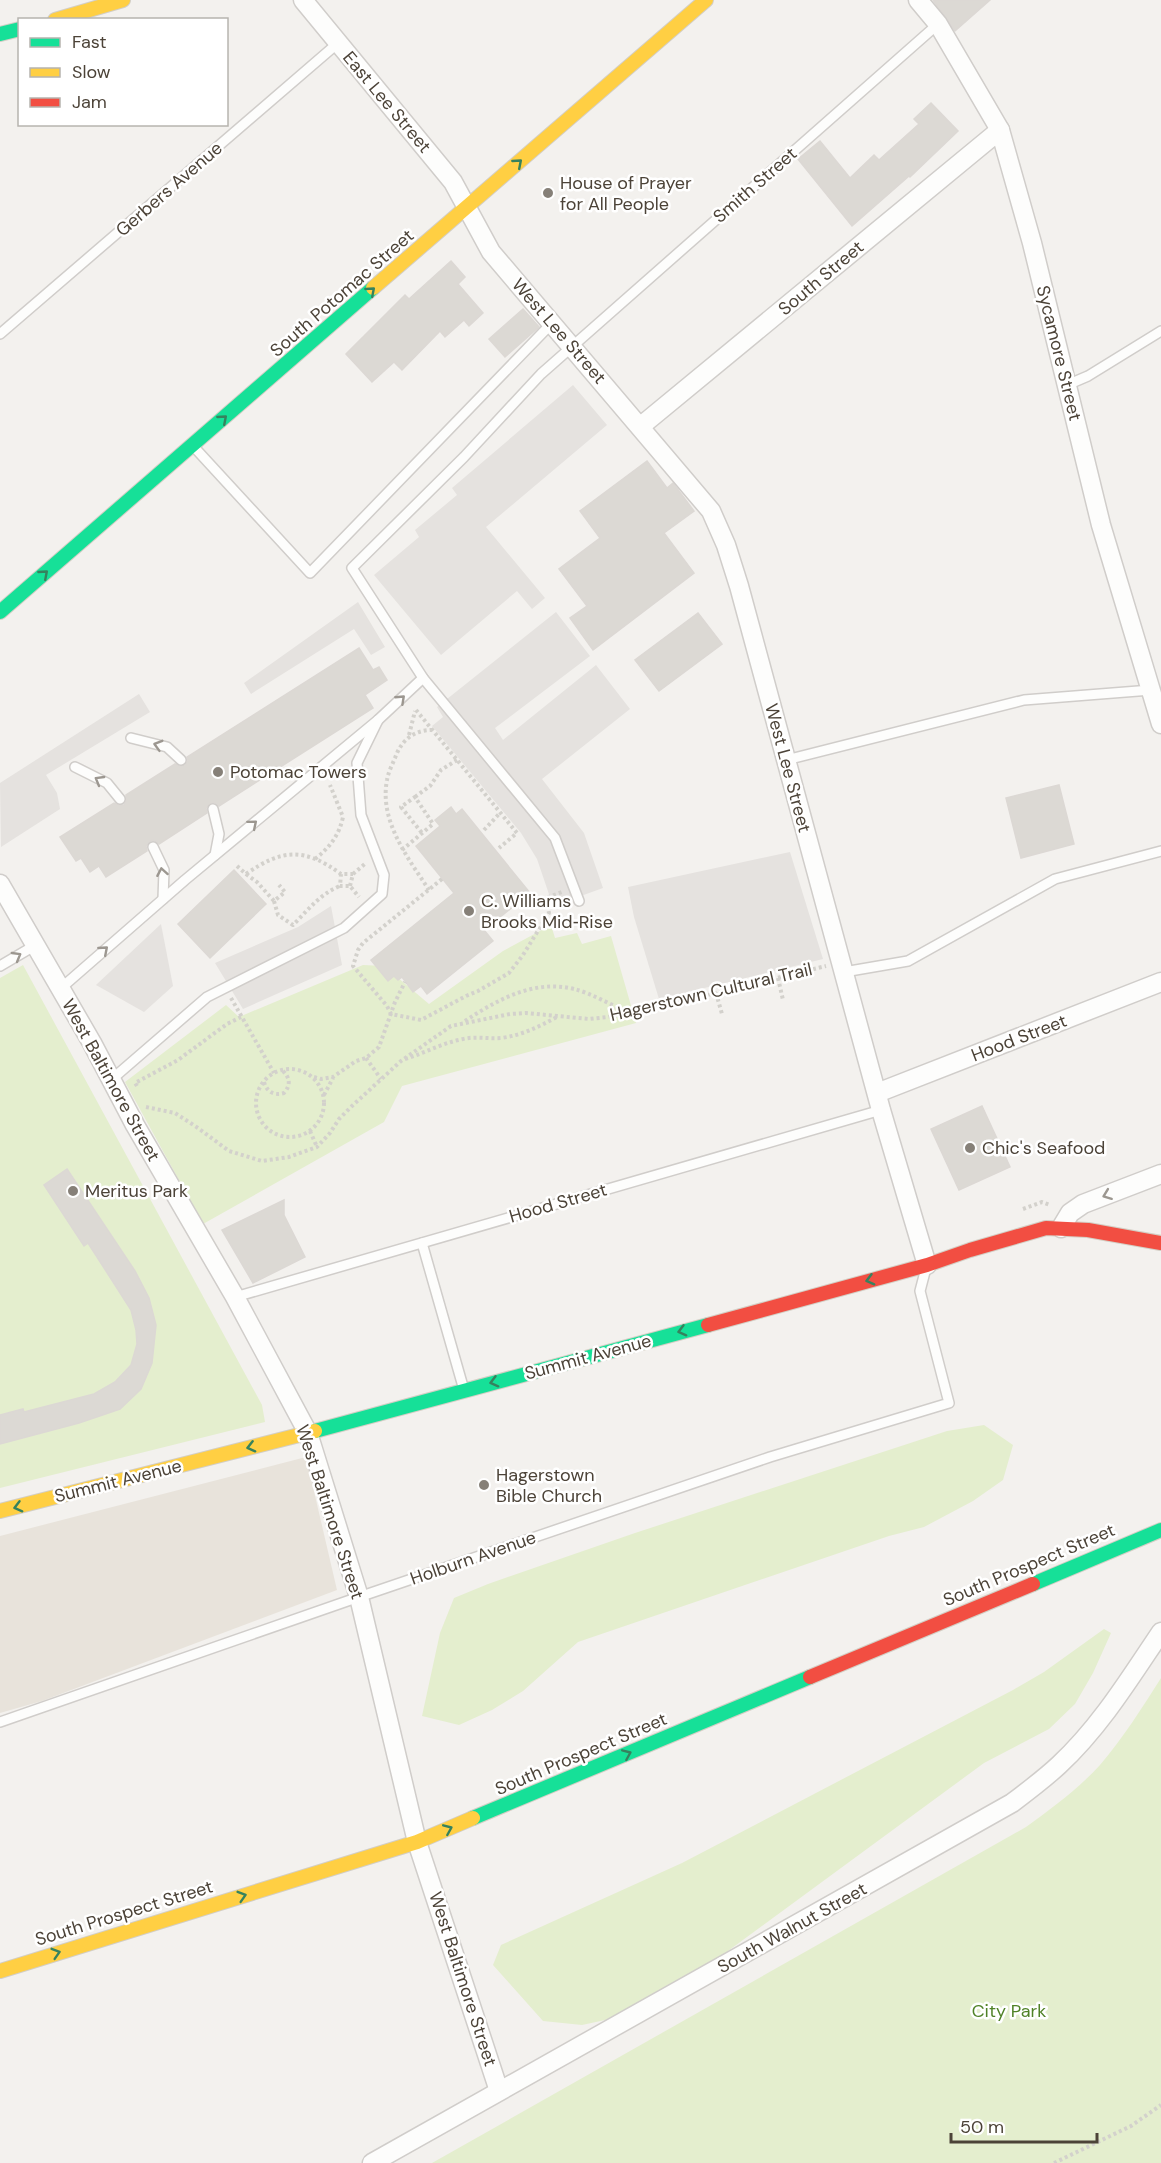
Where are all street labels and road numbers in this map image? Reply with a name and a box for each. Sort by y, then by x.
street label: East Lee Street [337,46,437,158]
street label: Gerbers Avenue [111,136,227,242]
street label: Smith Street [708,142,802,228]
street label: South Potomac Street [265,224,419,362]
street label: South Street [773,235,869,321]
street label: West Lee Street [506,273,612,389]
street label: Sycamore Street [1031,283,1087,423]
street label: West Lee Street [759,701,817,835]
street label: Hagerstown Cultural Trail [607,957,815,1027]
street label: West Baltimore Street [56,994,166,1166]
street label: Hood Street [968,1009,1070,1067]
street label: Hood Street [506,1178,610,1228]
street label: Summit Avenue [522,1329,654,1385]
street label: West Baltimore Street [290,1422,370,1602]
street label: Summit Avenue [52,1454,184,1508]
street label: South Prospect Street [939,1518,1119,1612]
street label: Holburn Avenue [407,1525,539,1591]
street label: South Prospect Street [491,1707,671,1801]
street label: South Prospect Street [32,1875,216,1951]
street label: South Walnut Street [713,1877,871,1979]
street label: West Baltimore Street [423,1889,503,2069]

